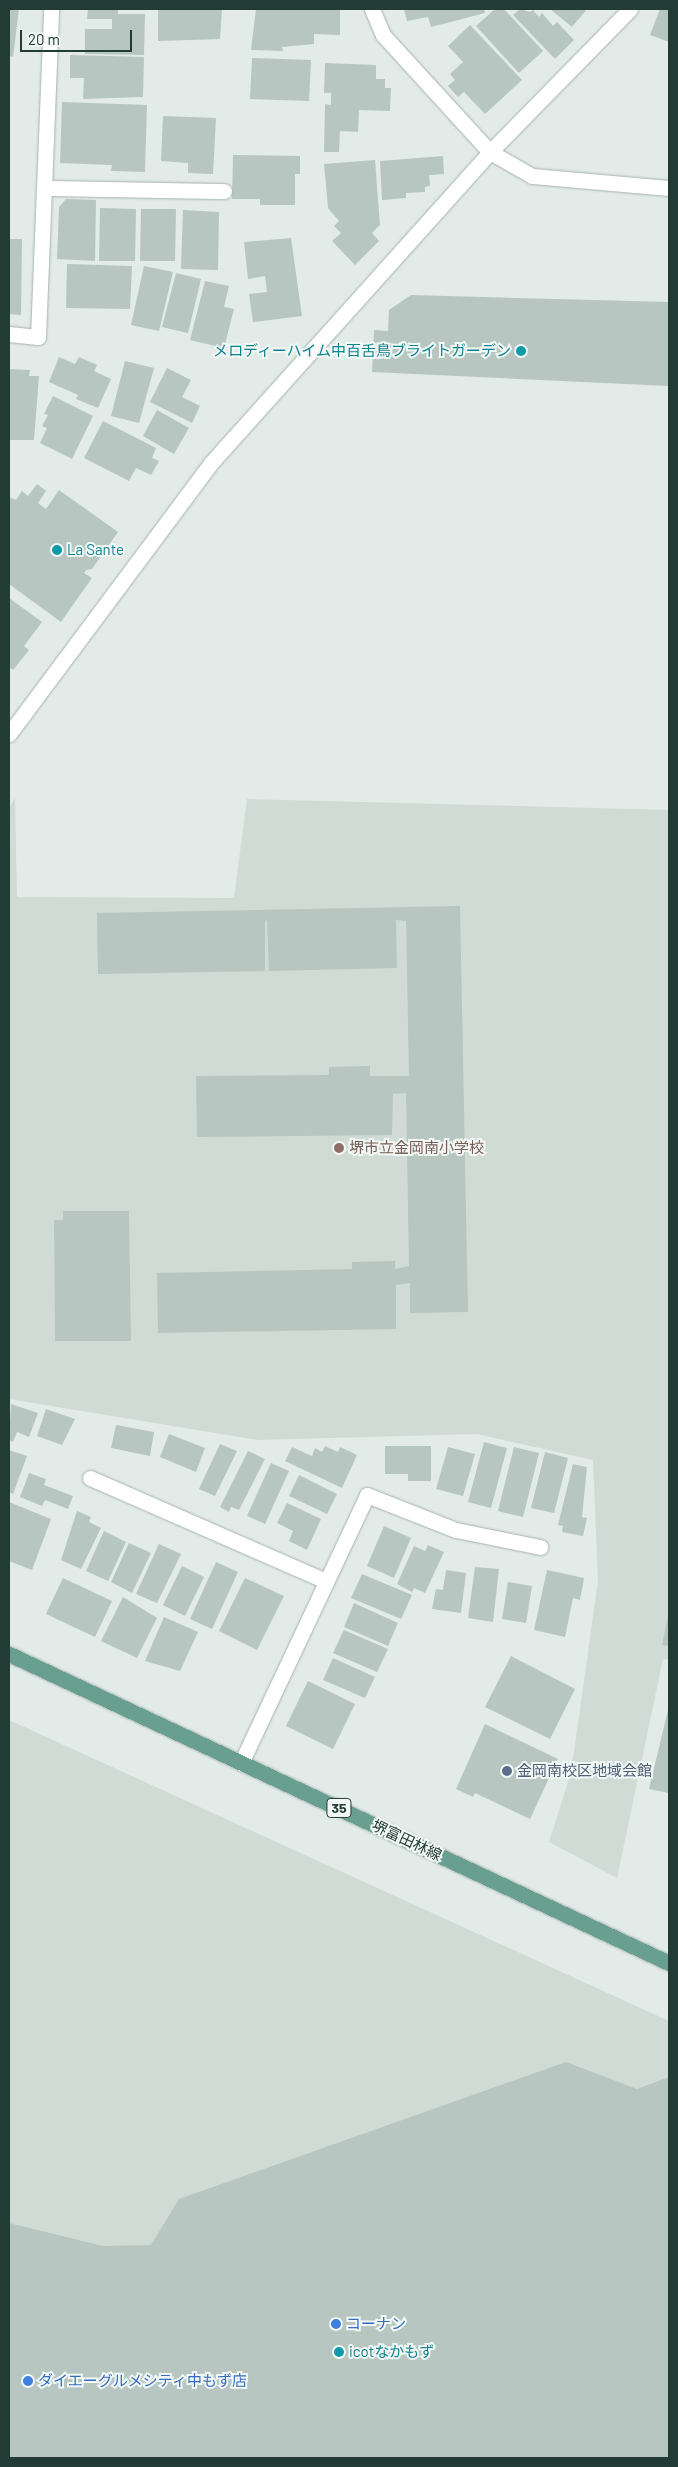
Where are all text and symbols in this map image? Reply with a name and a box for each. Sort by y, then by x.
scale bar [22,20,135,52]
text: 20 m [28,30,60,48]
place label: メロディーハイム中百舌鳥ブライトガーデン [211,342,511,360]
marker: メロディーハイム中百舌鳥ブライトガーデン [515,345,527,357]
place label: La Sante [67,541,124,559]
marker: La Sante [51,544,63,556]
place label: 堺市立金岡南小学校 [349,1139,484,1157]
marker: 堺市立金岡南小学校 [333,1142,345,1154]
place label: 金岡南校区地域会館 [517,1762,652,1780]
marker: 金岡南校区地域会館 [501,1765,513,1777]
road number: 35 [325,1796,353,1820]
street label: 堺富田林線 [369,1816,445,1864]
place label: コーナン [346,2315,406,2333]
marker: コーナン [330,2318,342,2330]
place label: icotなかもず [349,2343,434,2361]
marker: icotなかもず [333,2346,345,2358]
place label: ダイエーグルメシティ中もず店 [38,2372,248,2390]
marker: ダイエーグルメシティ中もず店 [22,2375,34,2387]

